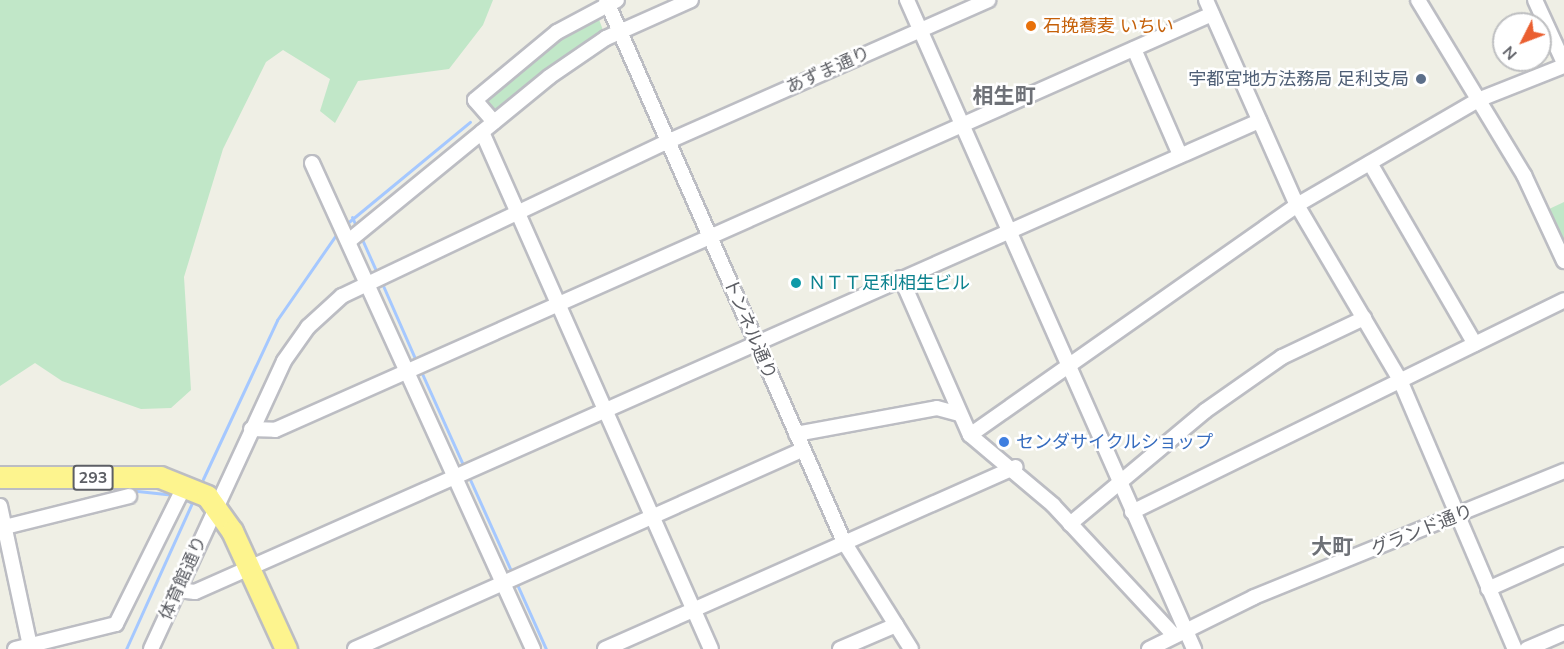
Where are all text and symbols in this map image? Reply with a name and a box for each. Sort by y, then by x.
north arrow [1492,12,1552,72]
place label: 石挽蕎麦 いちい [1043,15,1174,37]
marker: 石挽蕎麦 いちい [1024,19,1038,33]
text: N [1498,41,1522,65]
street label: あずま通り [782,42,874,98]
place label: 宇都宮地方法務局 足利支局 [1188,68,1409,90]
marker: 宇都宮地方法務局 足利支局 [1414,72,1428,86]
district label: 相生町 [973,83,1035,109]
place label: ＮＴＴ足利相生ビル [808,272,970,294]
street label: トンネル通り [719,275,781,383]
marker: ＮＴＴ足利相生ビル [789,276,803,290]
place label: センダサイクルショップ [1016,431,1214,453]
marker: センダサイクルショップ [997,435,1011,449]
road number: 293 [72,465,114,491]
street label: グランド通り [1368,500,1476,560]
street label: 体育館通り [155,532,211,624]
district label: 大町 [1311,534,1353,560]

